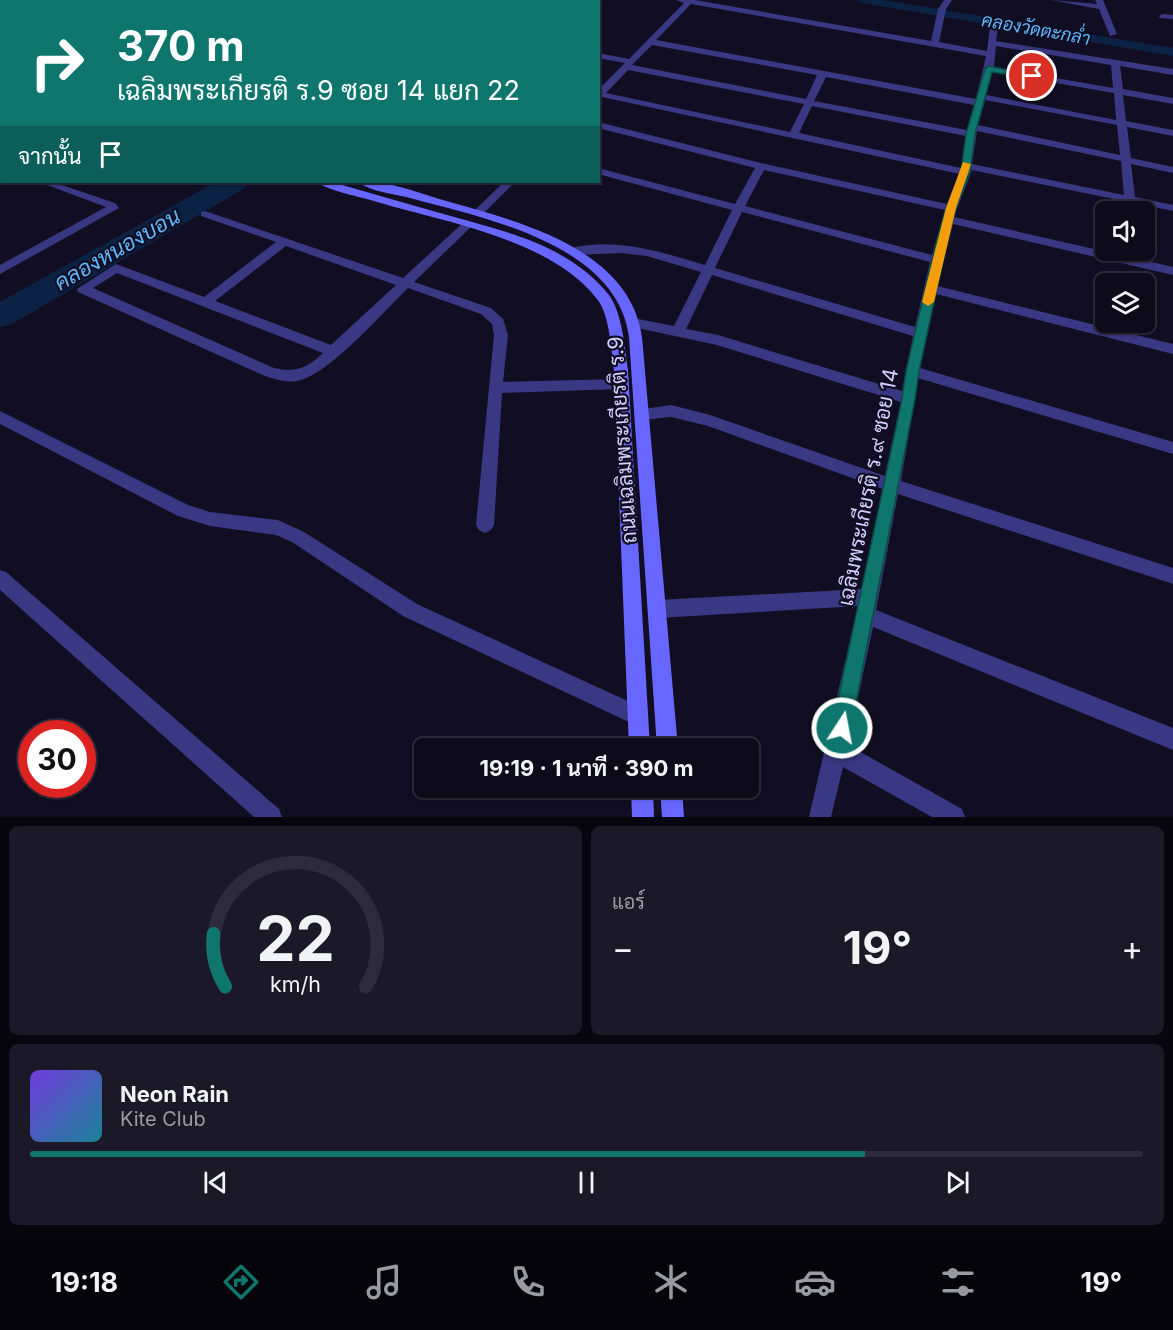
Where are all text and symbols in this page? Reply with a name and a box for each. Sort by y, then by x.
water label: คลองวัดตะกล่ำ [980,5,1093,49]
text: 370 m [117,20,244,71]
icon: right [18,24,96,102]
pin [1006,50,1057,101]
icon: arrive [1015,59,1048,92]
text: เฉลิมพระเกียรติ ร.9 ซอย 14 แยก 22 [117,74,520,107]
icon: arrive [94,138,127,171]
text: จากนั้น [18,143,82,169]
map controls [1095,201,1155,333]
button: sound [1095,201,1155,261]
water label: คลองหนองบอน [49,202,185,296]
button: layers [1095,273,1155,333]
street label: ถนนเฉลิมพระเกียรติ ร.9 [602,336,642,544]
street label: เฉลิมพระเกียรติ ร.๙ ซอย 14 [833,366,903,608]
position arrow [810,696,874,760]
speed limit sign: 30 [18,720,96,798]
text: 19:19 · 1 นาที · 390 m [479,755,694,781]
text: แอร์ [612,890,645,914]
text: 22 [256,901,335,976]
text: 19° [843,920,912,975]
text: − [612,928,634,968]
text: + [1121,928,1143,968]
text: km/h [270,972,321,998]
text: Neon Rain [120,1081,229,1107]
text: Kite Club [120,1107,206,1131]
icon: previous [199,1166,232,1199]
icon: pause [570,1166,603,1199]
icon: next [941,1166,974,1199]
icon: directions [220,1261,262,1303]
icon: music [363,1261,405,1303]
icon: phone [507,1261,549,1303]
icon: climate [650,1261,692,1303]
icon: car [794,1261,836,1303]
icon: filters [937,1261,979,1303]
text: 19:18 [51,1266,118,1299]
text: 19° [1081,1266,1122,1299]

